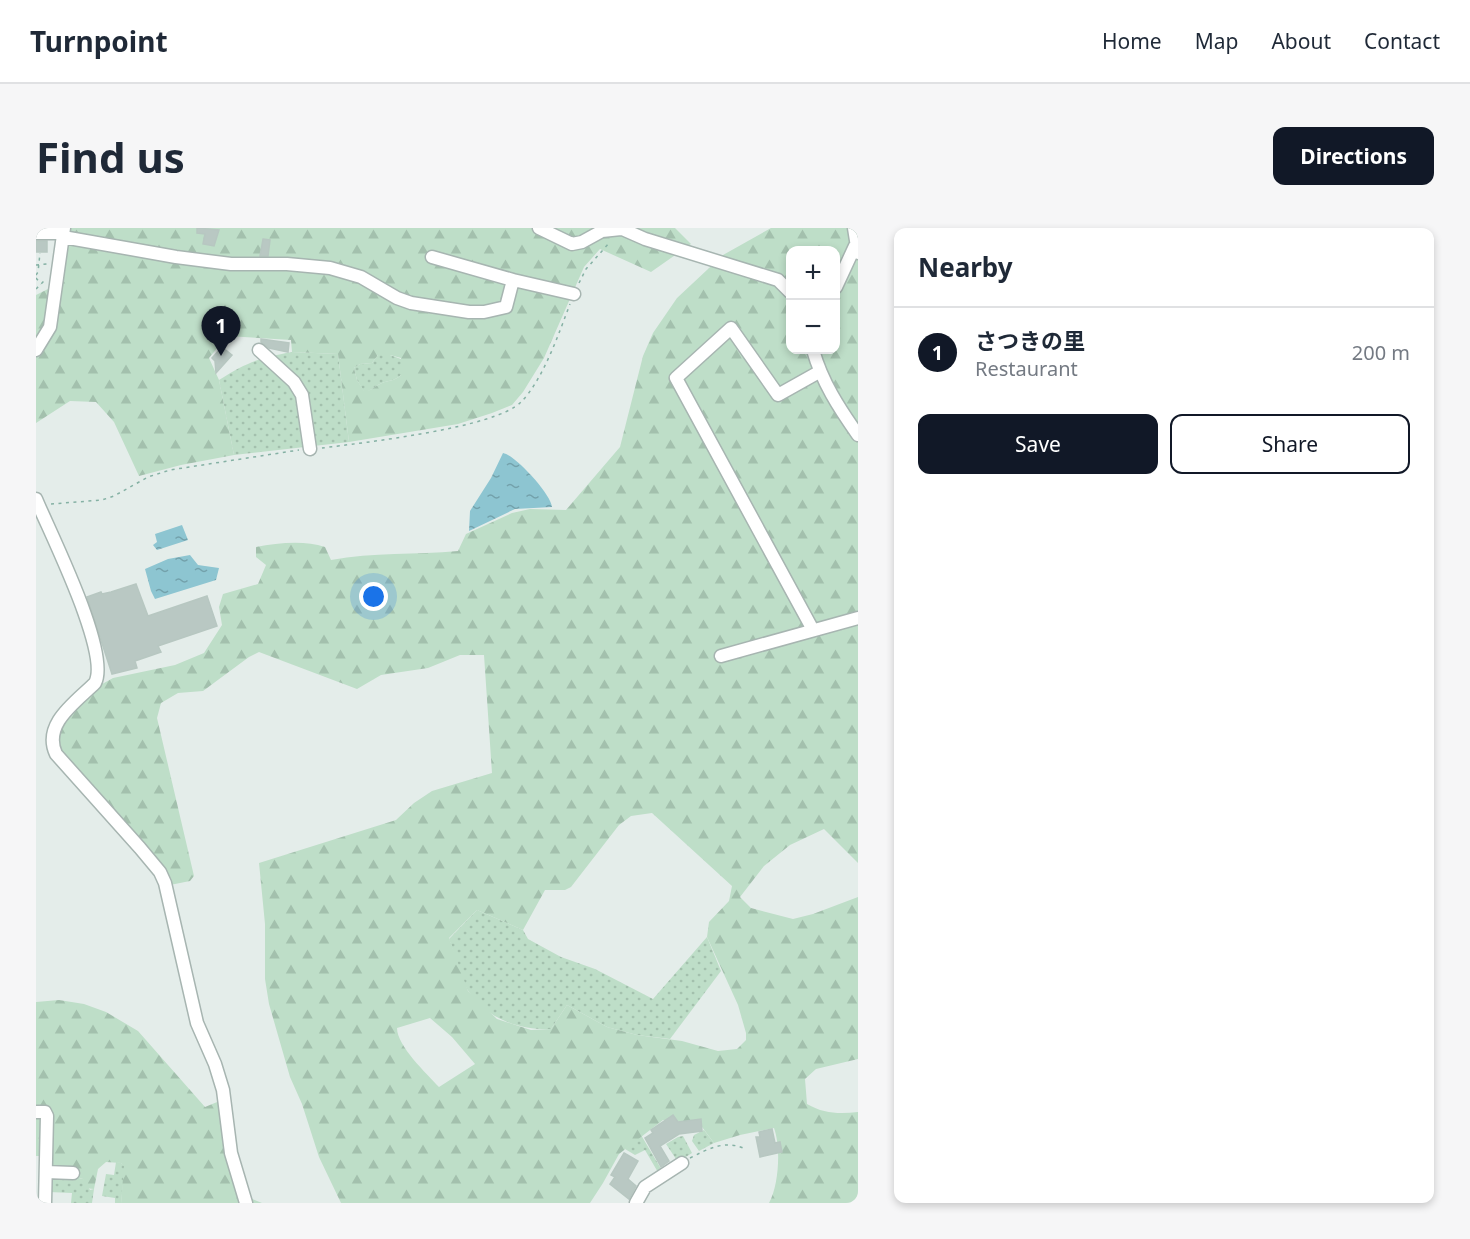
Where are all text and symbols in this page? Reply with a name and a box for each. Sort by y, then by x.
text: Turnpoint [30,22,168,60]
text: Home [1102,27,1162,55]
text: Map [1195,27,1238,55]
text: About [1271,27,1331,55]
text: Contact [1364,27,1440,55]
button: Directions [1273,127,1434,185]
text: Find us [36,128,185,185]
map controls [786,246,840,354]
button: + [786,246,840,300]
text: Nearby [918,249,1013,285]
button: − [786,300,840,354]
pin: 1 [202,306,240,356]
text: さつきの里 [975,325,1085,355]
text: 1 [932,339,943,366]
text: 200 m [1352,339,1410,366]
text: Restaurant [975,355,1078,382]
button: Save [918,414,1158,474]
button: Share [1170,414,1410,474]
your location [359,582,388,611]

